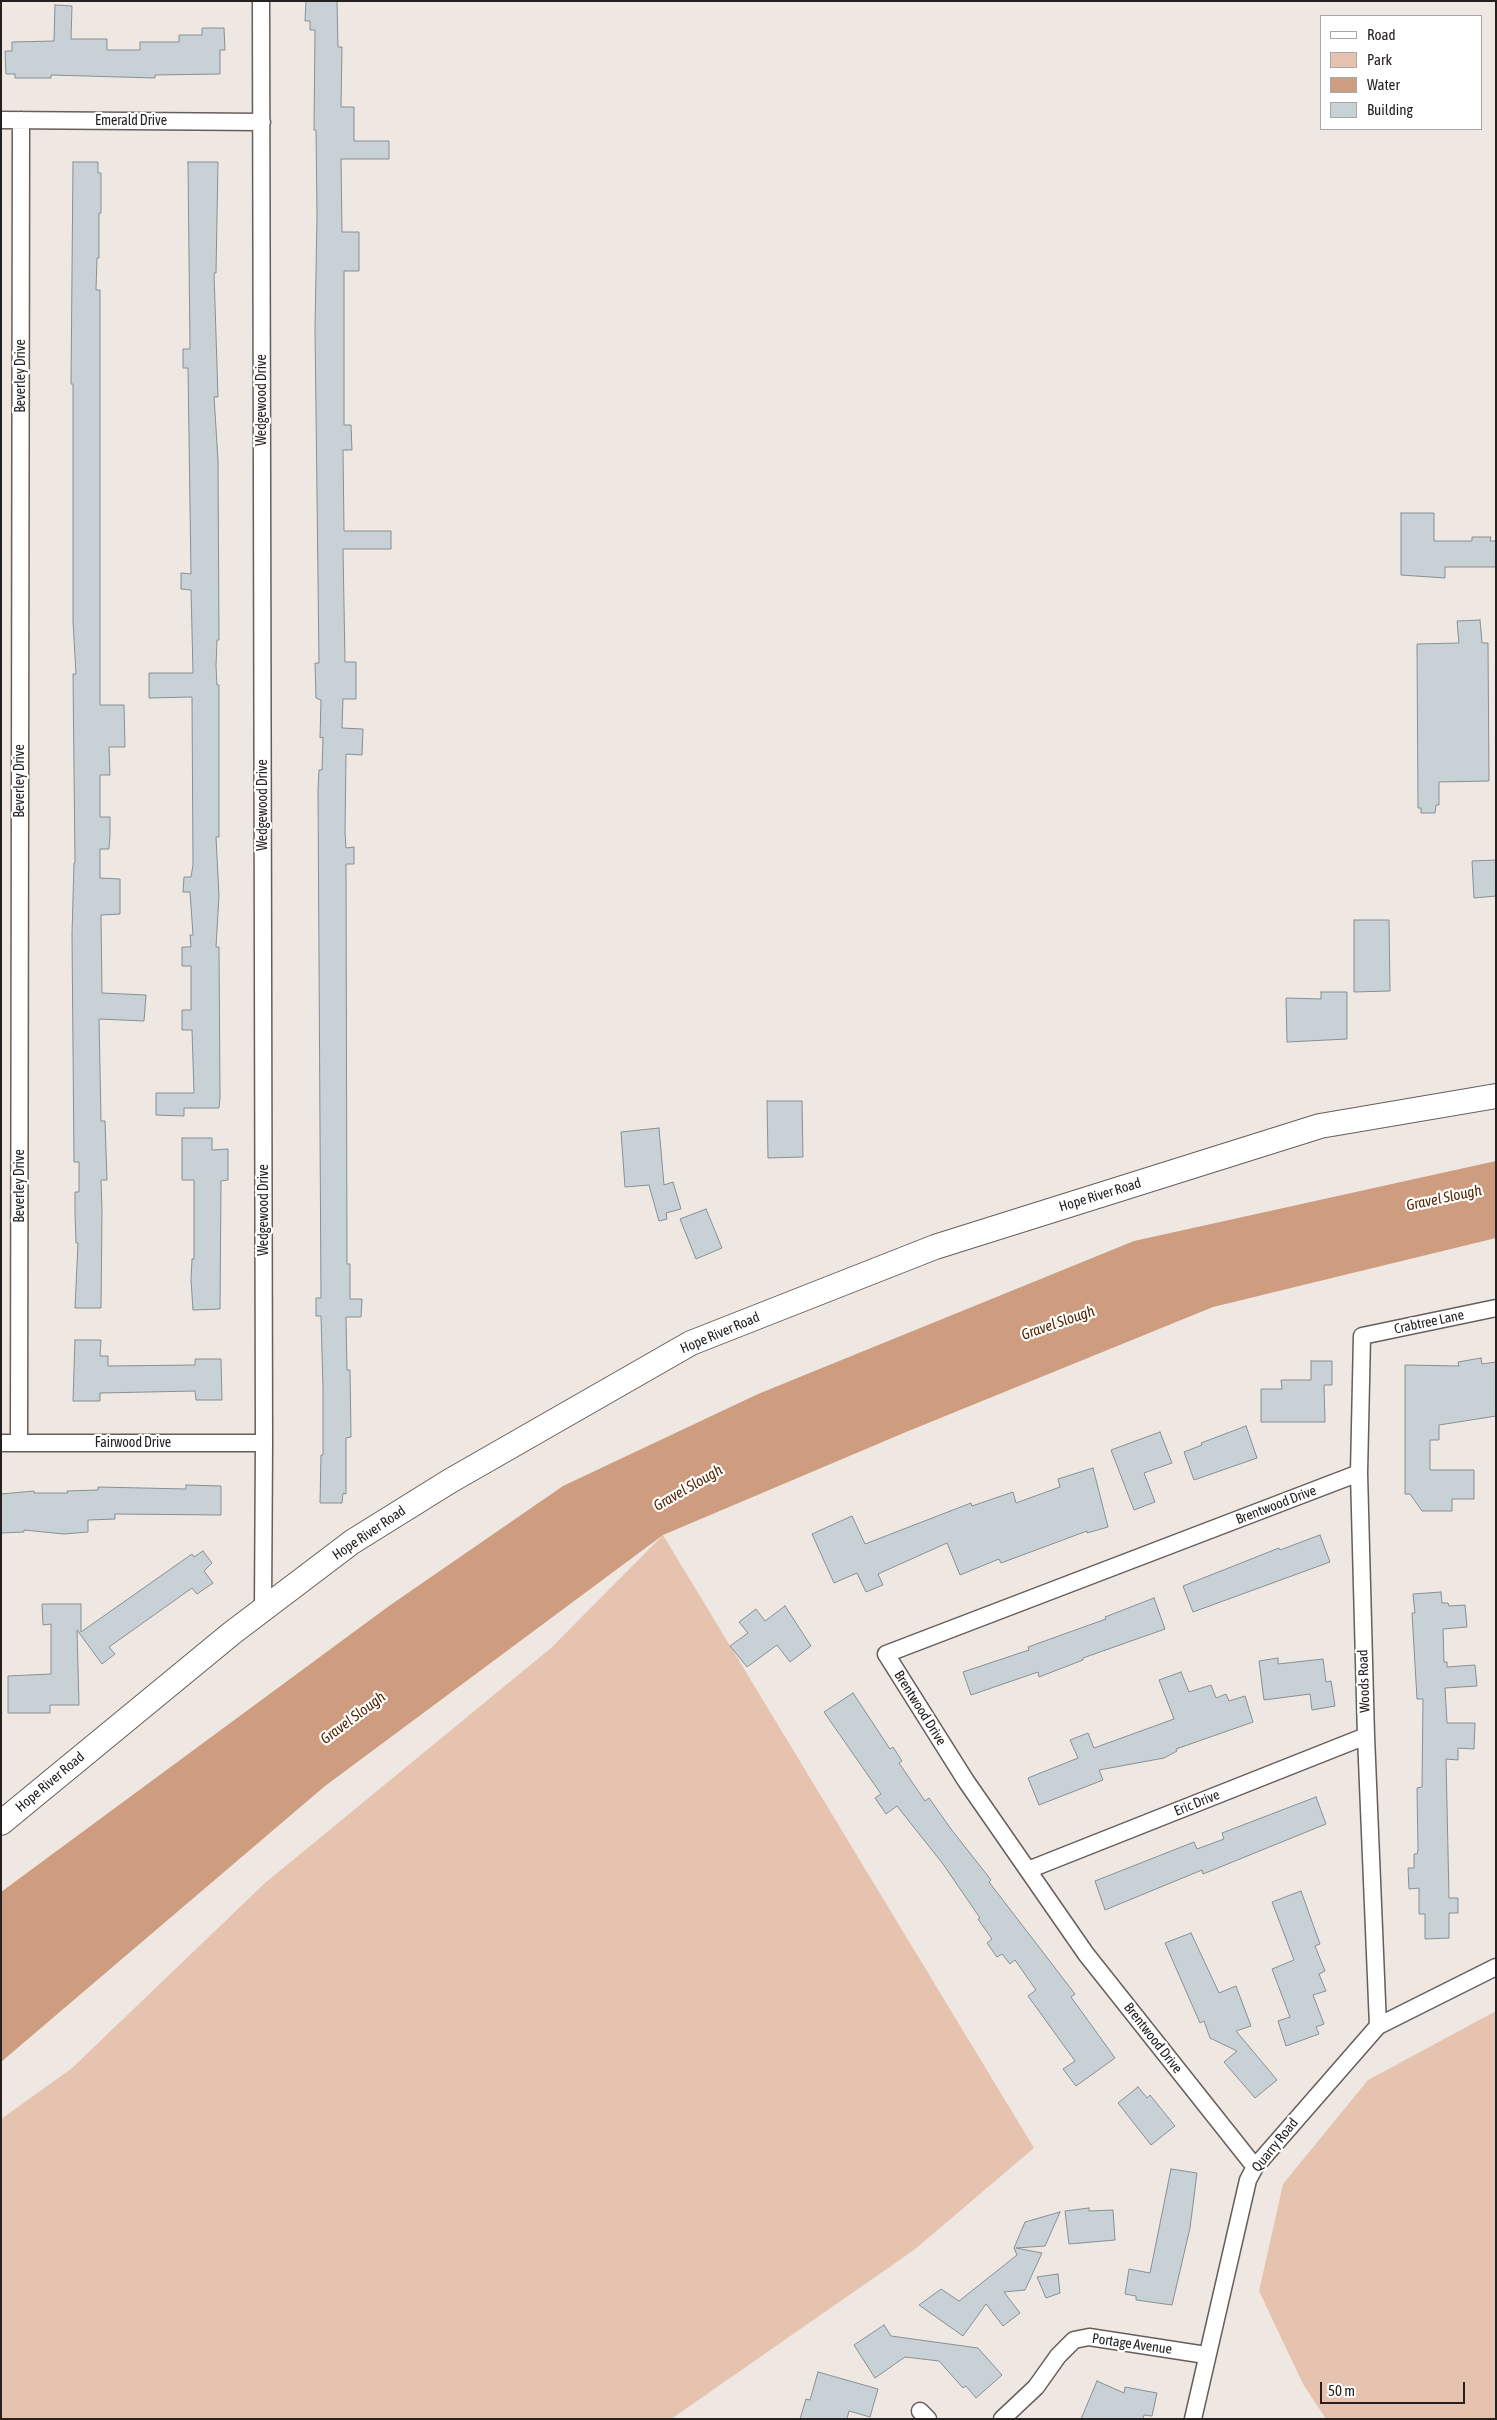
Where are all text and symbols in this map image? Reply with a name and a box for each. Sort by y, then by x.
legend [1320,15,1482,130]
text: Road [1367,26,1396,43]
text: Park [1367,51,1392,68]
text: Water [1367,76,1400,93]
text: Building [1367,101,1413,118]
street label: Emerald Drive [95,113,167,129]
street label: Beverley Drive [13,339,29,413]
street label: Wedgewood Drive [254,354,270,446]
street label: Beverley Drive [12,744,28,818]
street label: Wedgewood Drive [255,759,271,851]
street label: Beverley Drive [12,1149,28,1223]
street label: Wedgewood Drive [256,1164,272,1256]
street label: Hope River Road [1057,1175,1143,1215]
water label: Gravel Slough [1405,1181,1483,1215]
water label: Gravel Slough [1019,1302,1097,1344]
street label: Crabtree Lane [1392,1306,1466,1338]
street label: Hope River Road [678,1309,762,1357]
street label: Fairwood Drive [95,1435,171,1451]
water label: Gravel Slough [650,1461,726,1515]
street label: Brentwood Drive [1233,1482,1319,1528]
street label: Hope River Road [329,1502,409,1564]
street label: Woods Road [1355,1649,1373,1713]
street label: Brentwood Drive [890,1667,950,1749]
water label: Gravel Slough [317,1688,389,1748]
street label: Hope River Road [12,1748,88,1816]
street label: Eric Drive [1172,1786,1222,1820]
street label: Brentwood Drive [1120,1999,1186,2077]
street label: Quarry Road [1248,2115,1302,2175]
street label: Portage Avenue [1091,2330,1173,2358]
scale bar [1322,2372,1467,2404]
text: 50 m [1328,2382,1355,2399]

